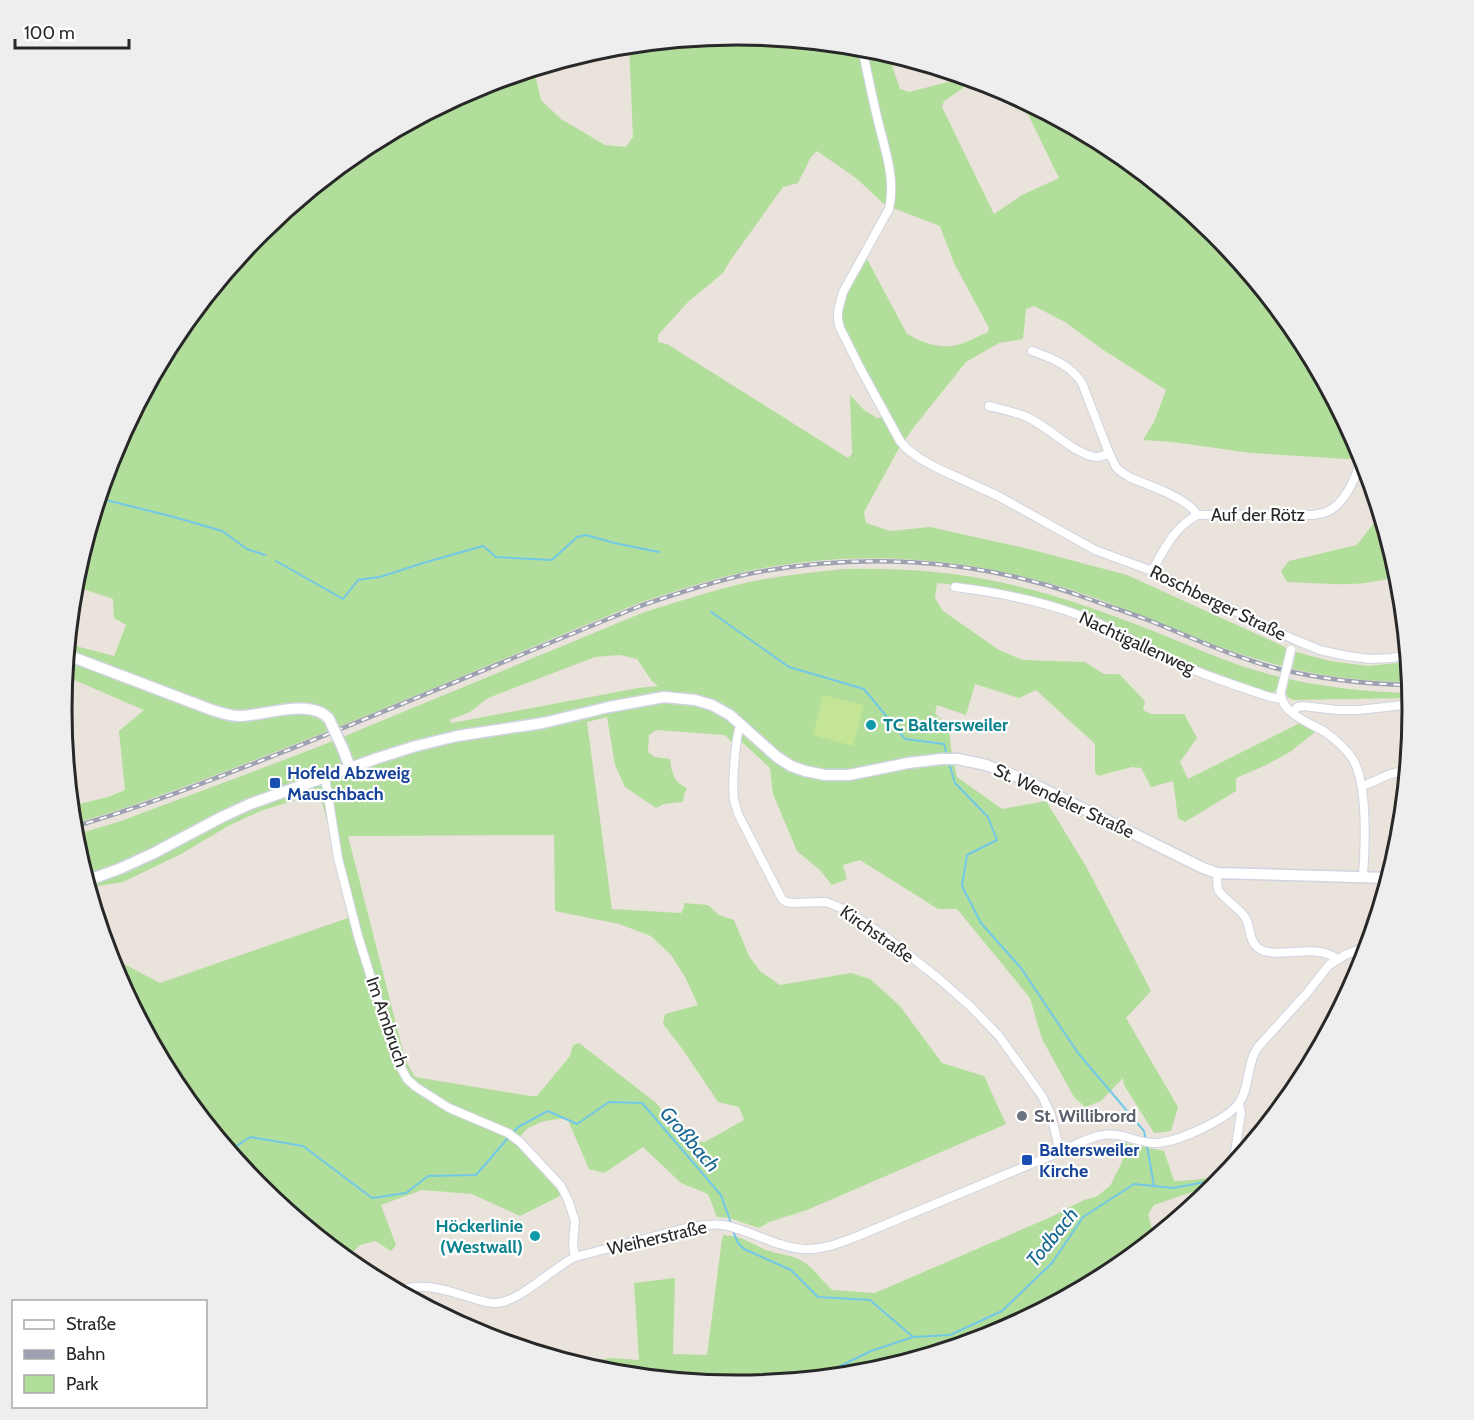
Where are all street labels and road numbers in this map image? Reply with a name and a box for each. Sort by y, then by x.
street label: Auf der Rötz [1211,504,1306,526]
street label: Roschberger Straße [1146,561,1290,645]
street label: Nachtigallenweg [1076,607,1199,680]
street label: St. Wendeler Straße [990,759,1138,843]
street label: Kirchstraße [836,901,918,967]
street label: Im Ambruch [361,974,413,1070]
street label: Weiherstraße [605,1216,709,1260]

